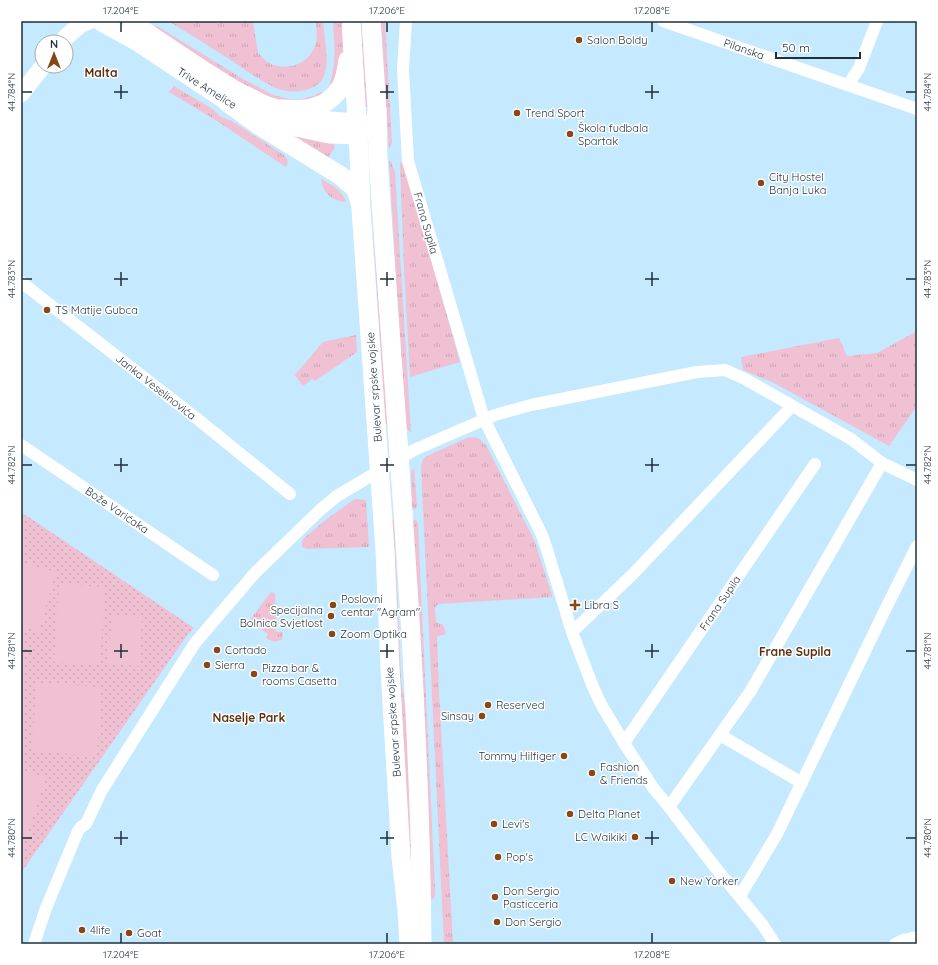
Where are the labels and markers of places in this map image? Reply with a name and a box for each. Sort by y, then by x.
place label: Salon Boldy [587,33,647,47]
marker: Salon Boldy [574,35,584,45]
place label: Trend Sport [525,106,585,120]
marker: Trend Sport [512,108,522,118]
place label: Škola fudbala Spartak [578,121,648,148]
marker: Škola fudbala Spartak [565,129,575,139]
place label: City Hostel Banja Luka [769,170,826,197]
marker: City Hostel Banja Luka [756,178,766,188]
place label: TS Matije Gubca [55,303,138,317]
marker: TS Matije Gubca [42,305,52,315]
place label: Poslovni centar "Agram" [341,592,420,619]
place label: Libra S [584,598,619,612]
marker: Libra S [569,599,581,611]
marker: Poslovni centar "Agram" [328,600,338,610]
place label: Specijalna Bolnica Svjetlost [240,603,323,630]
marker: Specijalna Bolnica Svjetlost [326,611,336,621]
place label: Zoom Optika [340,627,407,641]
marker: Zoom Optika [327,629,337,639]
place label: Cortado [225,643,267,657]
marker: Cortado [212,645,222,655]
place label: Sierra [215,658,245,672]
marker: Sierra [202,660,212,670]
place label: Pizza bar & rooms Casetta [262,661,337,688]
marker: Pizza bar & rooms Casetta [249,669,259,679]
place label: Reserved [496,698,544,712]
marker: Reserved [483,700,493,710]
place label: Sinsay [441,709,474,723]
marker: Sinsay [477,711,487,721]
place label: Tommy Hilfiger [479,749,557,763]
marker: Tommy Hilfiger [559,751,569,761]
place label: Fashion & Friends [600,760,648,787]
marker: Fashion & Friends [587,768,597,778]
place label: Delta Planet [578,807,640,821]
marker: Delta Planet [565,809,575,819]
place label: Levi's [502,817,529,831]
marker: Levi's [489,819,499,829]
place label: LC Waikiki [575,830,627,844]
marker: LC Waikiki [630,832,640,842]
place label: Pop's [506,850,533,864]
marker: Pop's [493,852,503,862]
place label: New Yorker [680,874,739,888]
marker: New Yorker [667,876,677,886]
place label: Don Sergio Pasticceria [503,884,560,911]
marker: Don Sergio Pasticceria [490,892,500,902]
place label: Don Sergio [505,915,562,929]
marker: Don Sergio [492,917,502,927]
place label: 4life [90,923,110,937]
marker: 4life [77,925,87,935]
place label: Goat [137,926,162,940]
marker: Goat [124,928,134,938]

